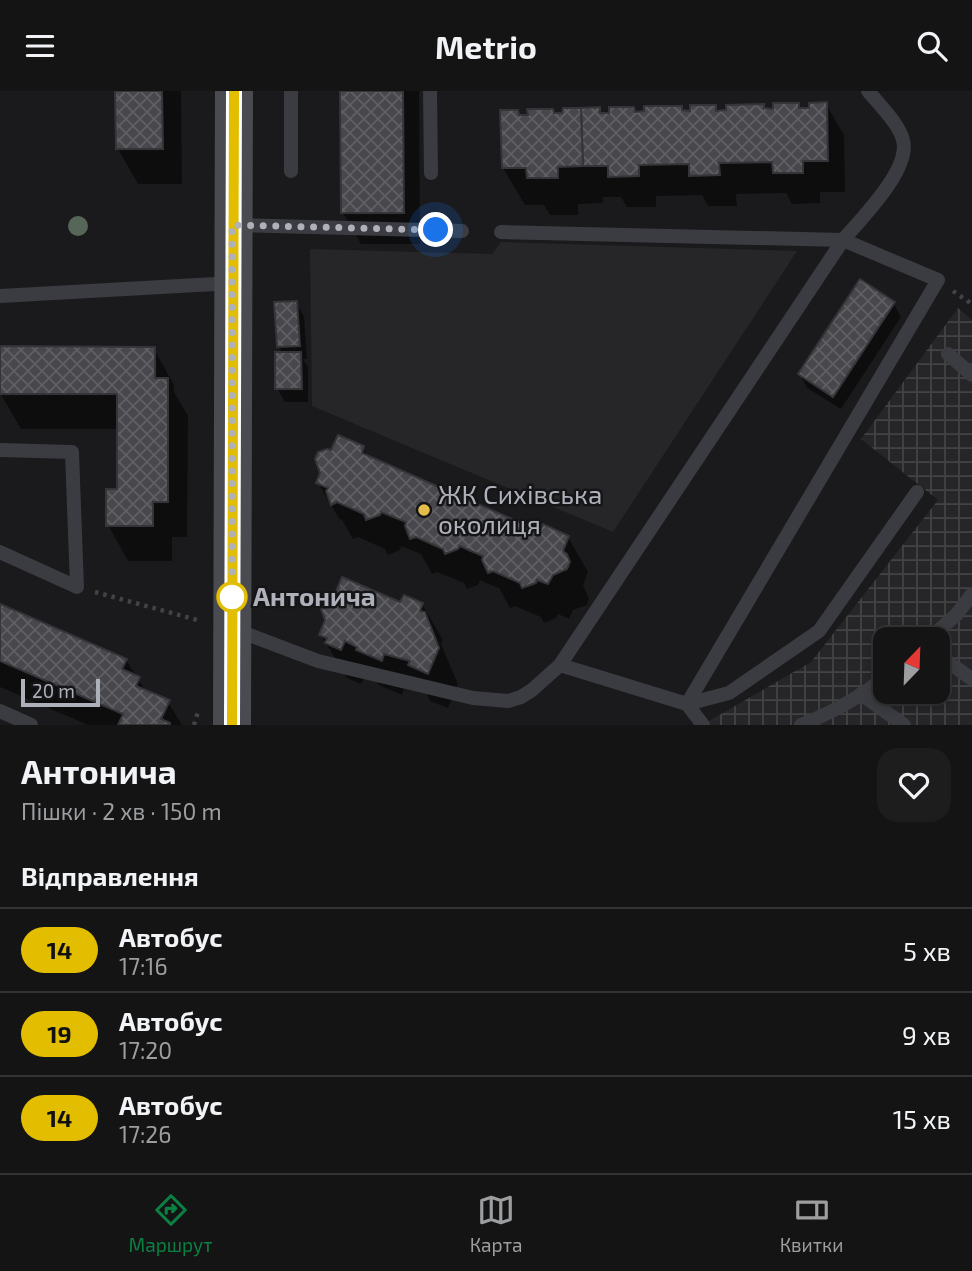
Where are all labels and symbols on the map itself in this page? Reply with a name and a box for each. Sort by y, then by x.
your location [418,212,453,247]
place label: ЖК Сихівська околиця [438,478,602,539]
marker: ЖК Сихівська околиця [416,502,432,518]
place label: Антонича [253,580,376,611]
marker: Антонича [217,582,247,612]
north arrow [873,627,950,703]
scale bar [21,676,100,708]

